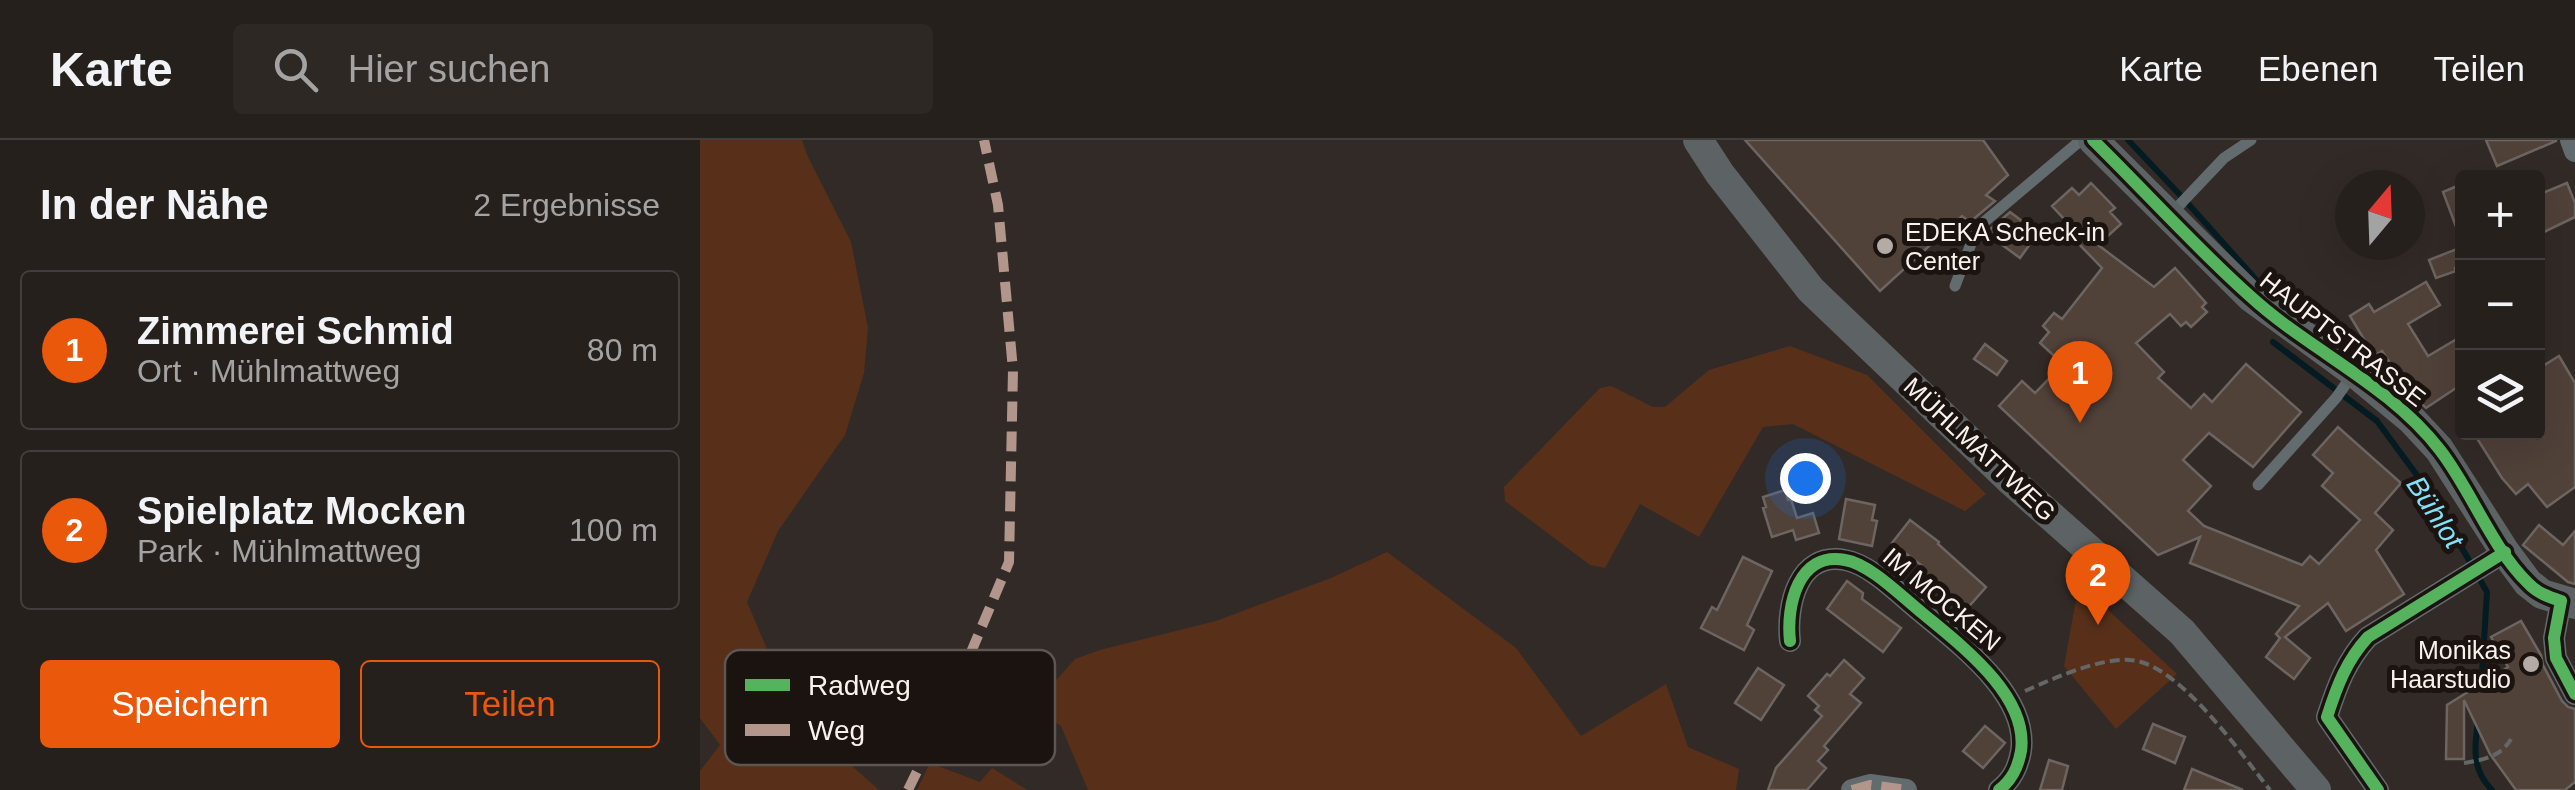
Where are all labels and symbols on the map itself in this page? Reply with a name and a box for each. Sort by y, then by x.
north arrow [2335,170,2425,260]
place label: EDEKA Scheck-in Center [1905,218,2105,275]
marker: EDEKA Scheck-in Center [1874,235,1896,257]
street label: HAUPTSTRASSE [2255,266,2431,412]
pin: 1 [2048,340,2112,423]
street label: MÜHLMATTWEG [1899,372,2061,526]
your location [1780,453,1831,504]
water label: Bühlot [2400,470,2470,555]
street label: IM MOCKEN [1878,542,2006,656]
pin: 2 [2066,542,2130,625]
place label: Monikas Haarstudio [2390,636,2511,693]
legend [725,650,1055,765]
marker: Monikas Haarstudio [2520,653,2542,675]
text: Radweg [808,670,911,701]
text: Weg [808,715,865,746]

